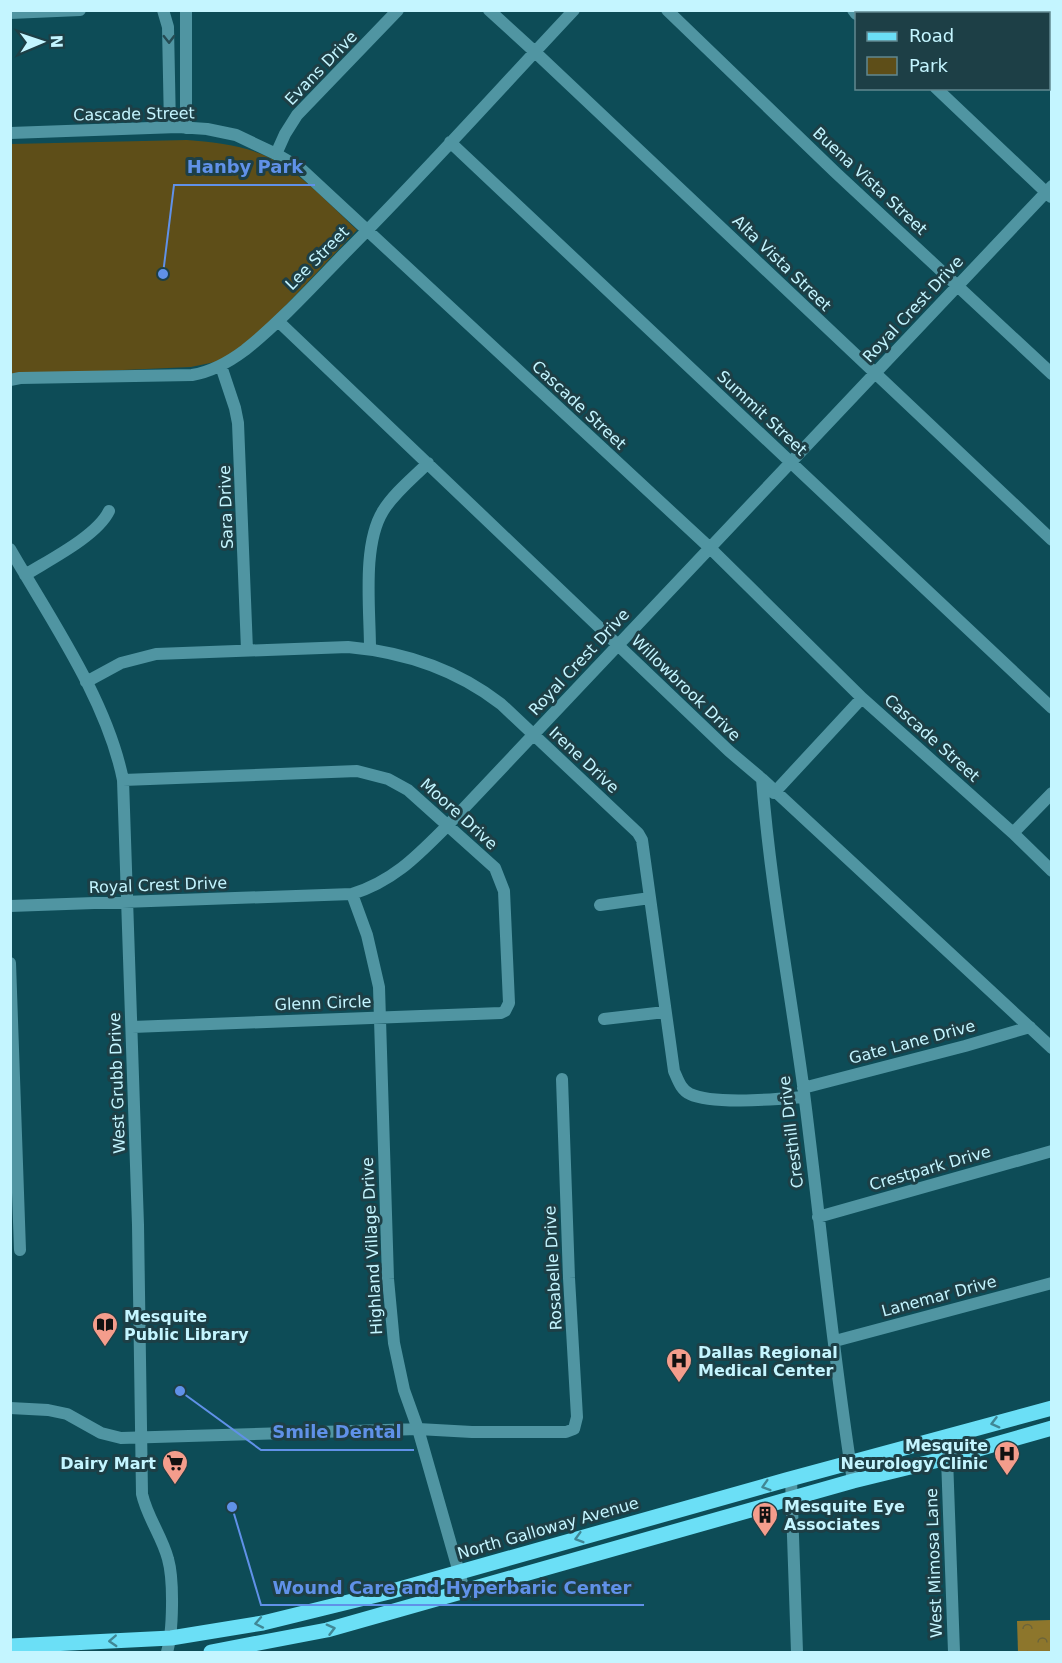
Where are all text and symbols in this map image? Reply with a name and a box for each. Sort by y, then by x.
north arrow [12,12,72,72]
legend [855,12,1050,90]
text: Road [909,25,954,46]
street label: Evans Drive [281,27,361,109]
text: N [47,34,66,49]
one-way arrow [162,34,175,43]
text: Park [909,55,948,76]
street label: Cascade Street [73,103,195,125]
street label: Buena Vista Street [809,123,931,239]
callout: Hanby Park [174,149,315,185]
text: Hanby Park [187,156,304,177]
street label: Alta Vista Street [729,211,835,315]
street label: Lee Street [281,222,353,294]
street label: Royal Crest Drive [859,252,967,366]
street label: Cascade Street [528,357,630,453]
street label: Summit Street [713,367,811,459]
street label: Sara Drive [215,465,237,549]
street label: Royal Crest Drive [525,605,633,719]
street label: Willowbrook Drive [627,631,745,745]
street label: Cascade Street [880,690,984,786]
street label: Irene Drive [545,723,623,797]
street label: Moore Drive [417,774,501,854]
street label: Royal Crest Drive [88,873,228,897]
street label: Glenn Circle [274,992,372,1014]
street label: West Grubb Drive [105,1012,129,1154]
street label: Gate Lane Drive [847,1016,977,1068]
street label: Cresthill Drive [775,1075,807,1189]
street label: Crestpark Drive [867,1142,993,1194]
street label: Highland Village Drive [358,1157,386,1335]
street label: Rosabelle Drive [540,1205,566,1331]
street label: Lanemar Drive [879,1271,999,1321]
place label: Mesquite Public Library [124,1307,249,1344]
library icon: Mesquite Public Library [90,1310,120,1348]
place label: Dallas Regional Medical Center [698,1343,838,1380]
hospital icon: Dallas Regional Medical Center [664,1346,694,1384]
callout: Smile Dental [261,1414,414,1450]
one-way arrow [990,1416,1001,1428]
text: Smile Dental [272,1421,402,1442]
place label: Mesquite Neurology Clinic [840,1436,988,1473]
hospital icon: Mesquite Neurology Clinic [992,1439,1022,1477]
supermarket icon: Dairy Mart [160,1448,190,1486]
place label: Dairy Mart [60,1454,156,1473]
one-way arrow [762,1479,772,1491]
street label: West Mimosa Lane [922,1488,946,1638]
street label: North Galloway Avenue [455,1493,641,1563]
place label: Mesquite Eye Associates [784,1497,905,1534]
building icon: Mesquite Eye Associates [750,1500,780,1538]
one-way arrow [574,1531,585,1543]
callout: Wound Care and Hyperbaric Center [261,1569,644,1605]
text: Wound Care and Hyperbaric Center [273,1577,632,1598]
one-way arrow [254,1617,264,1629]
one-way arrow [326,1623,336,1636]
one-way arrow [108,1635,117,1648]

